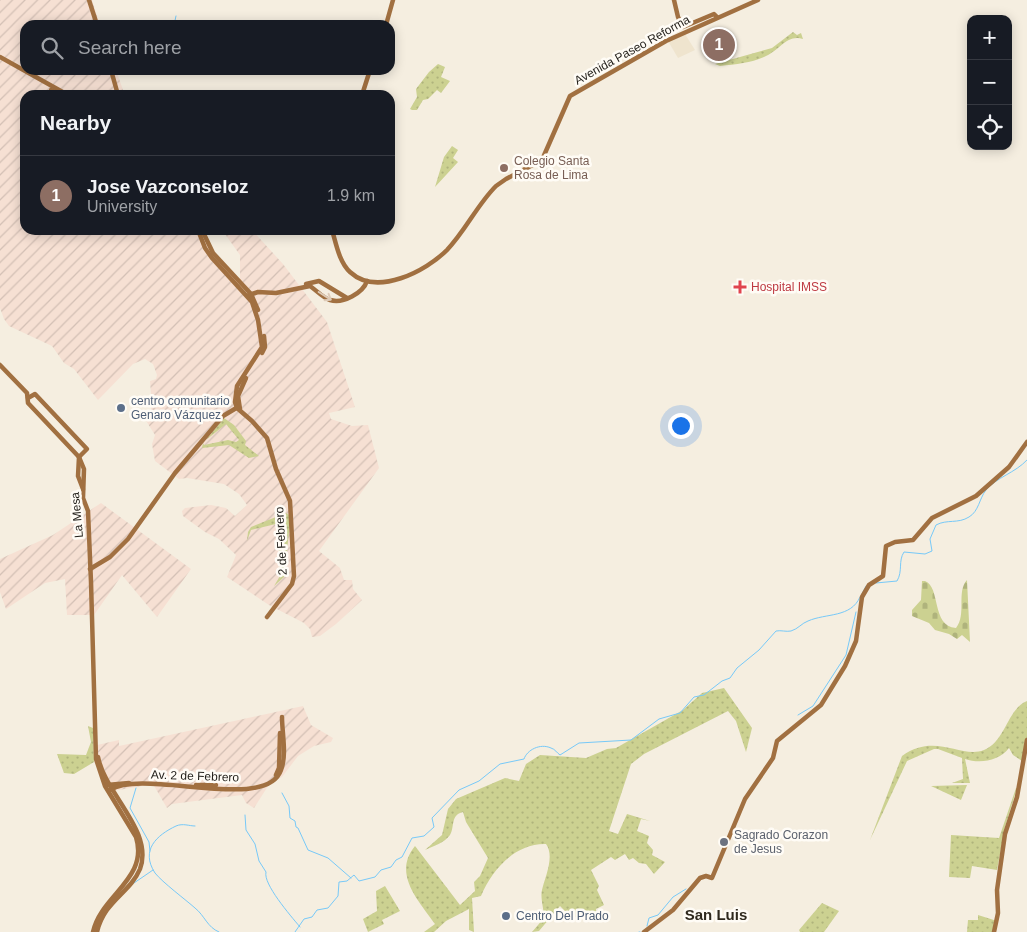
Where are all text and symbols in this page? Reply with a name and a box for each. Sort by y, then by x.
street label: Avenida Paseo Reforma [572,12,692,88]
map controls [967,15,1012,150]
button: + [967,15,1012,60]
search box [20,20,395,75]
pin: 1 [703,26,735,64]
icon: search [38,34,66,62]
text: Search here [78,37,182,58]
button: − [967,60,1012,105]
button: locate [967,105,1012,150]
text: Nearby [40,111,111,134]
place label: Colegio Santa Rosa de Lima [514,154,590,182]
marker: Colegio Santa Rosa de Lima [498,162,510,174]
text: Jose Vazconseloz [87,176,249,197]
text: 1 [52,187,60,204]
text: 1.9 km [327,187,375,204]
text: University [87,198,157,215]
marker: Hospital IMSS [733,280,747,294]
place label: Hospital IMSS [751,280,827,294]
one-way arrow [317,291,331,301]
place label: centro comunitario Genaro Vázquez [131,394,230,422]
marker: centro comunitario Genaro Vázquez [115,402,127,414]
your location [668,413,694,439]
street label: La Mesa [68,491,86,539]
street label: 2 de Febrero [272,506,290,576]
street label: Av. 2 de Febrero [151,767,240,785]
place label: Sagrado Corazon de Jesus [734,828,828,856]
marker: Sagrado Corazon de Jesus [718,836,730,848]
district label: San Luis [685,906,747,923]
place label: Centro Del Prado [516,909,609,923]
marker: Centro Del Prado [500,910,512,922]

